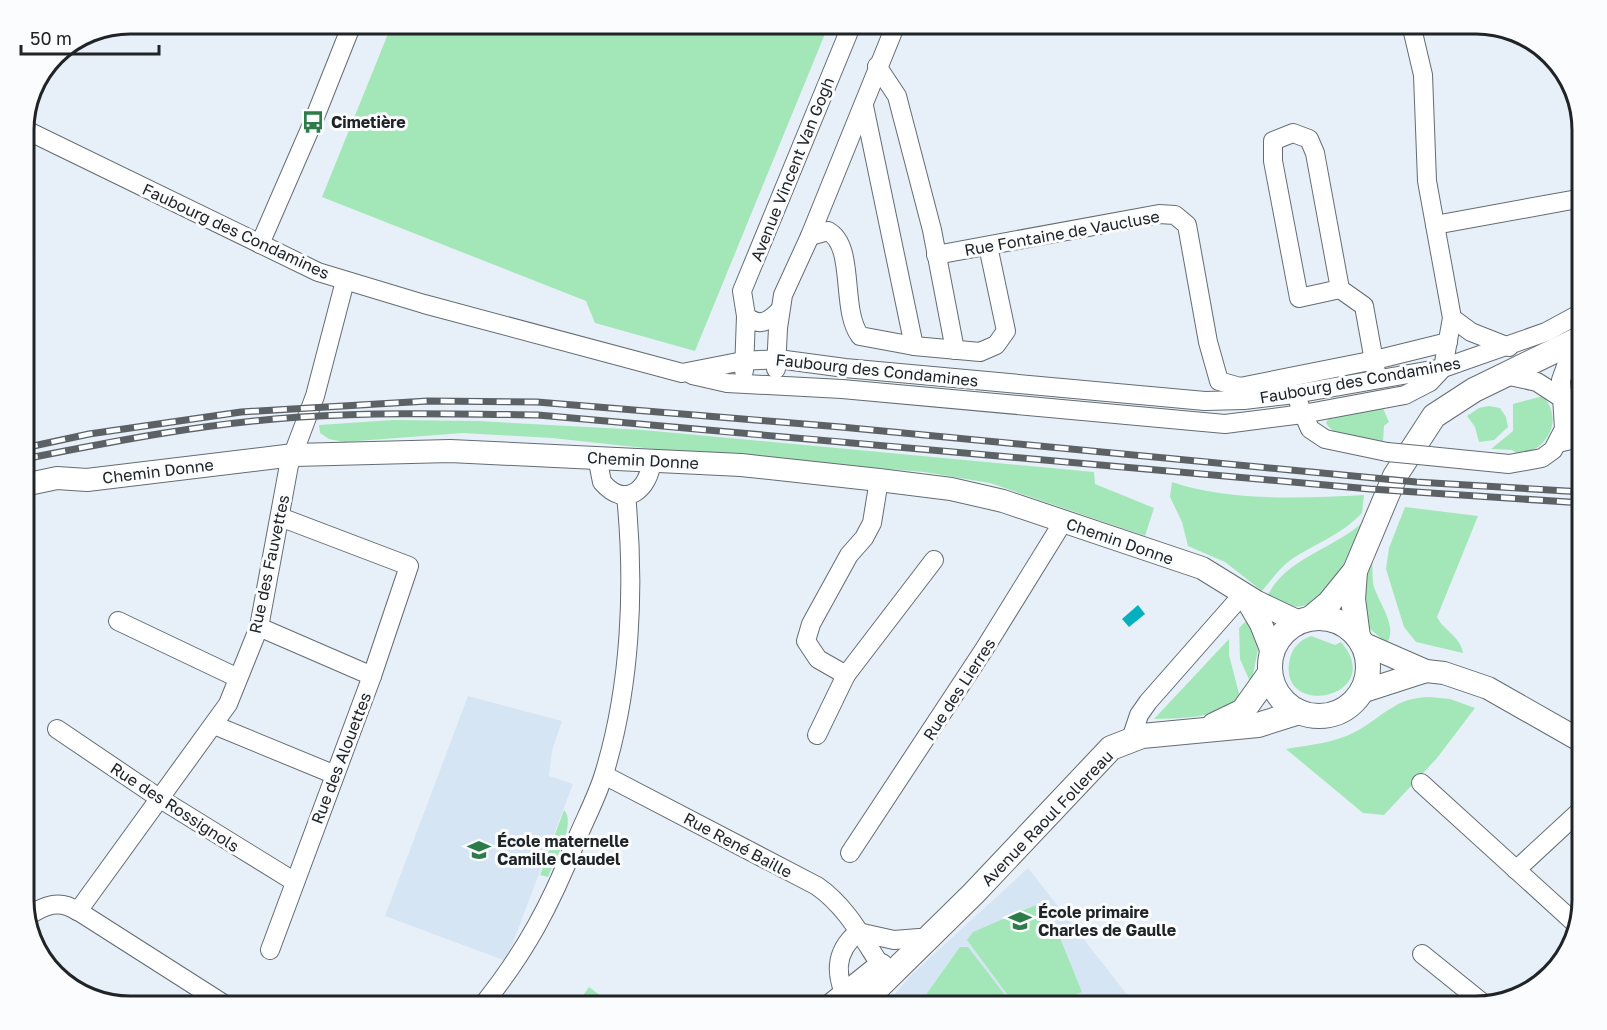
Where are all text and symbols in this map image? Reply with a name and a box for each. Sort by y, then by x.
scale bar [21,18,159,56]
text: 50 m [30,27,72,49]
street label: Avenue Vincent Van Gogh [746,74,838,264]
bus stop icon: Cimetière [300,109,326,135]
place label: Cimetière [331,112,406,132]
street label: Faubourg des Condamines [139,179,333,283]
street label: Rue Fontaine de Vaucluse [963,206,1161,260]
street label: Faubourg des Condamines [775,349,979,391]
street label: Faubourg des Condamines [1258,352,1462,408]
street label: Chemin Donne [587,447,699,473]
street label: Chemin Donne [101,454,215,488]
street label: Rue des Fauvettes [245,493,293,635]
street label: Chemin Donne [1064,513,1176,569]
street label: Rue des Lierres [919,634,999,744]
street label: Rue des Alouettes [307,689,375,827]
street label: Avenue Raoul Follereau [977,746,1117,890]
street label: Rue des Rossignols [107,758,243,856]
street label: Rue René Baille [680,808,796,882]
place label: École maternelle Camille Claudel [497,831,629,869]
school or university icon: École maternelle Camille Claudel [466,837,492,863]
place label: École primaire Charles de Gaulle [1038,902,1176,940]
school or university icon: École primaire Charles de Gaulle [1007,908,1033,934]

